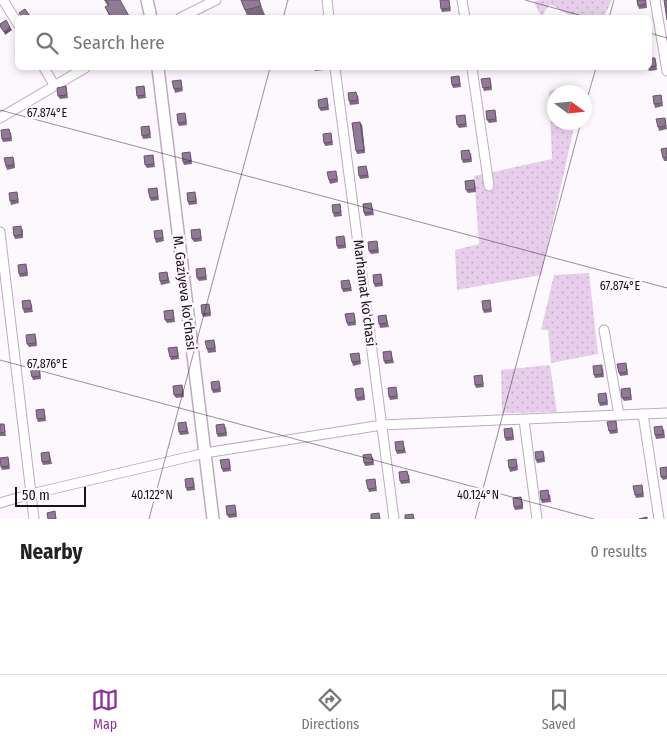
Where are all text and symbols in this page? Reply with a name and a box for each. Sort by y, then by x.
search box [15,15,652,70]
icon: search [33,29,61,57]
text: Search here [73,31,165,54]
north arrow [547,85,592,130]
text: 67.874°E [27,106,68,120]
street label: M. Gaziyeva ko'chasi [169,235,200,351]
street label: Marhamat ko'chasi [350,239,379,347]
text: 67.874°E [600,279,641,293]
text: 67.876°E [27,357,68,371]
scale bar [15,484,86,507]
text: 50 m [22,487,50,504]
text: 40.122°N [131,488,173,502]
text: 40.124°N [457,488,499,502]
text: Nearby [20,539,82,565]
text: 0 results [590,542,647,561]
tab: Map [91,686,119,733]
tab: Directions [301,686,359,733]
tab: Saved [542,686,576,733]

